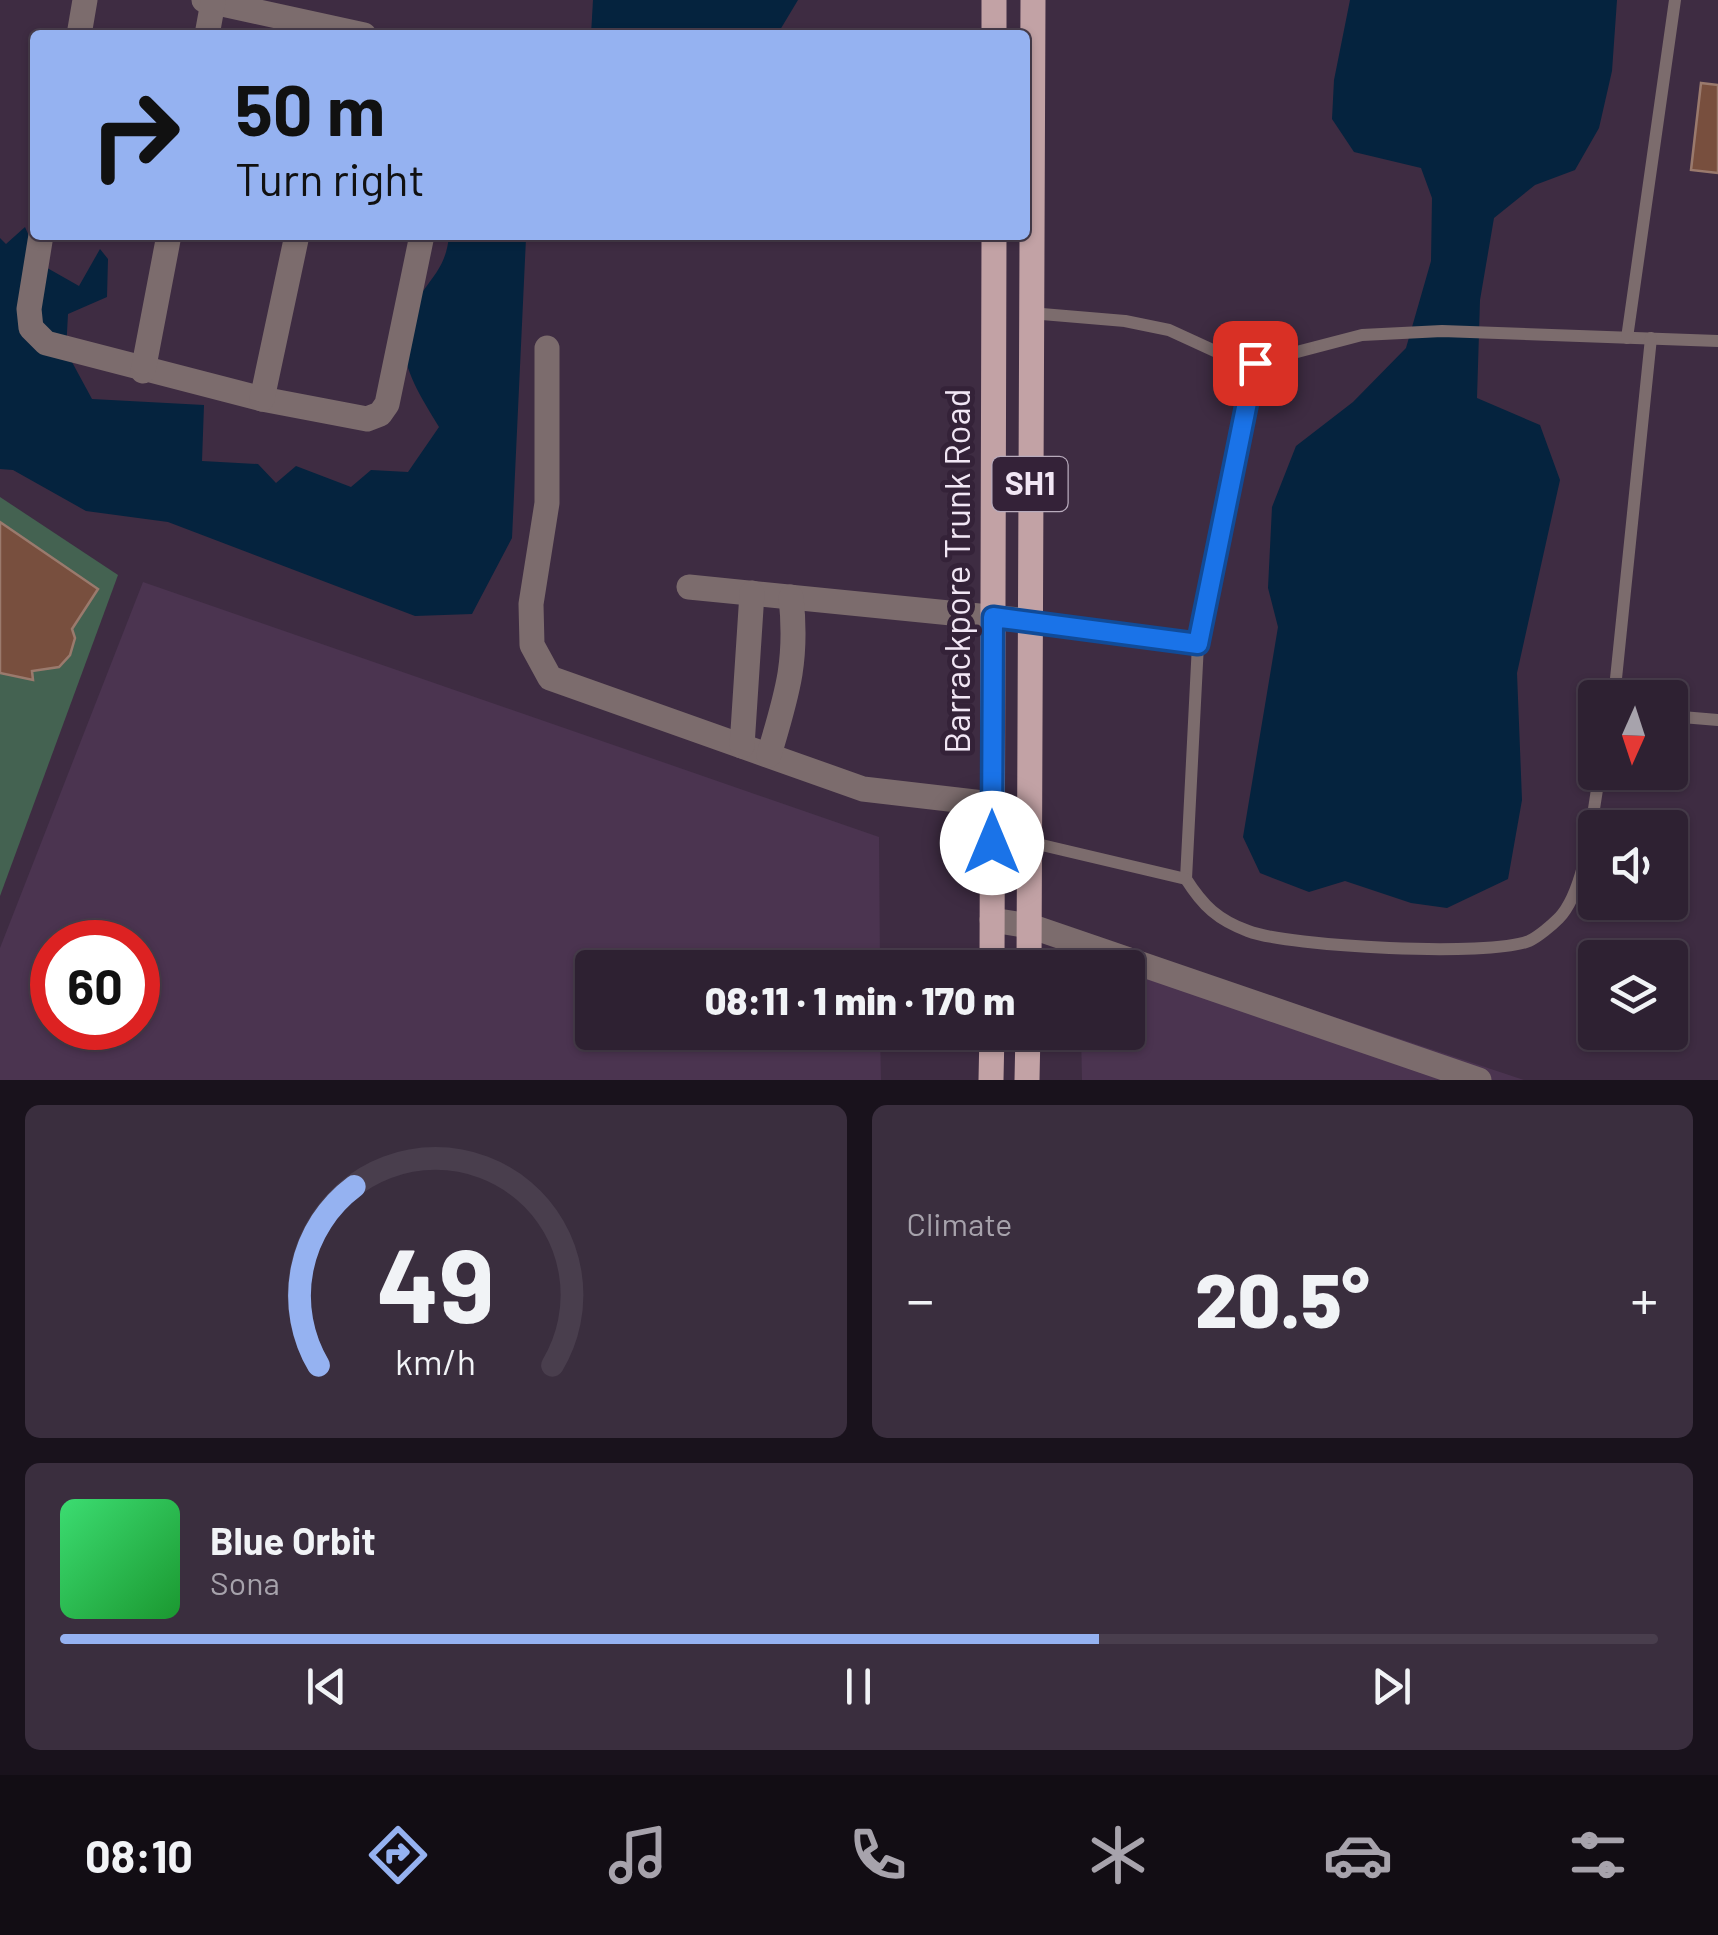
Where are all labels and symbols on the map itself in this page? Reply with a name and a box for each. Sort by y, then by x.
pin [1213,321,1298,406]
street label: Barrackpore Trunk Road [935,388,977,754]
road number: SH1 [992,457,1068,511]
north arrow [1578,680,1688,790]
position arrow [940,791,1044,895]
speed limit sign: 60 [30,920,160,1050]

